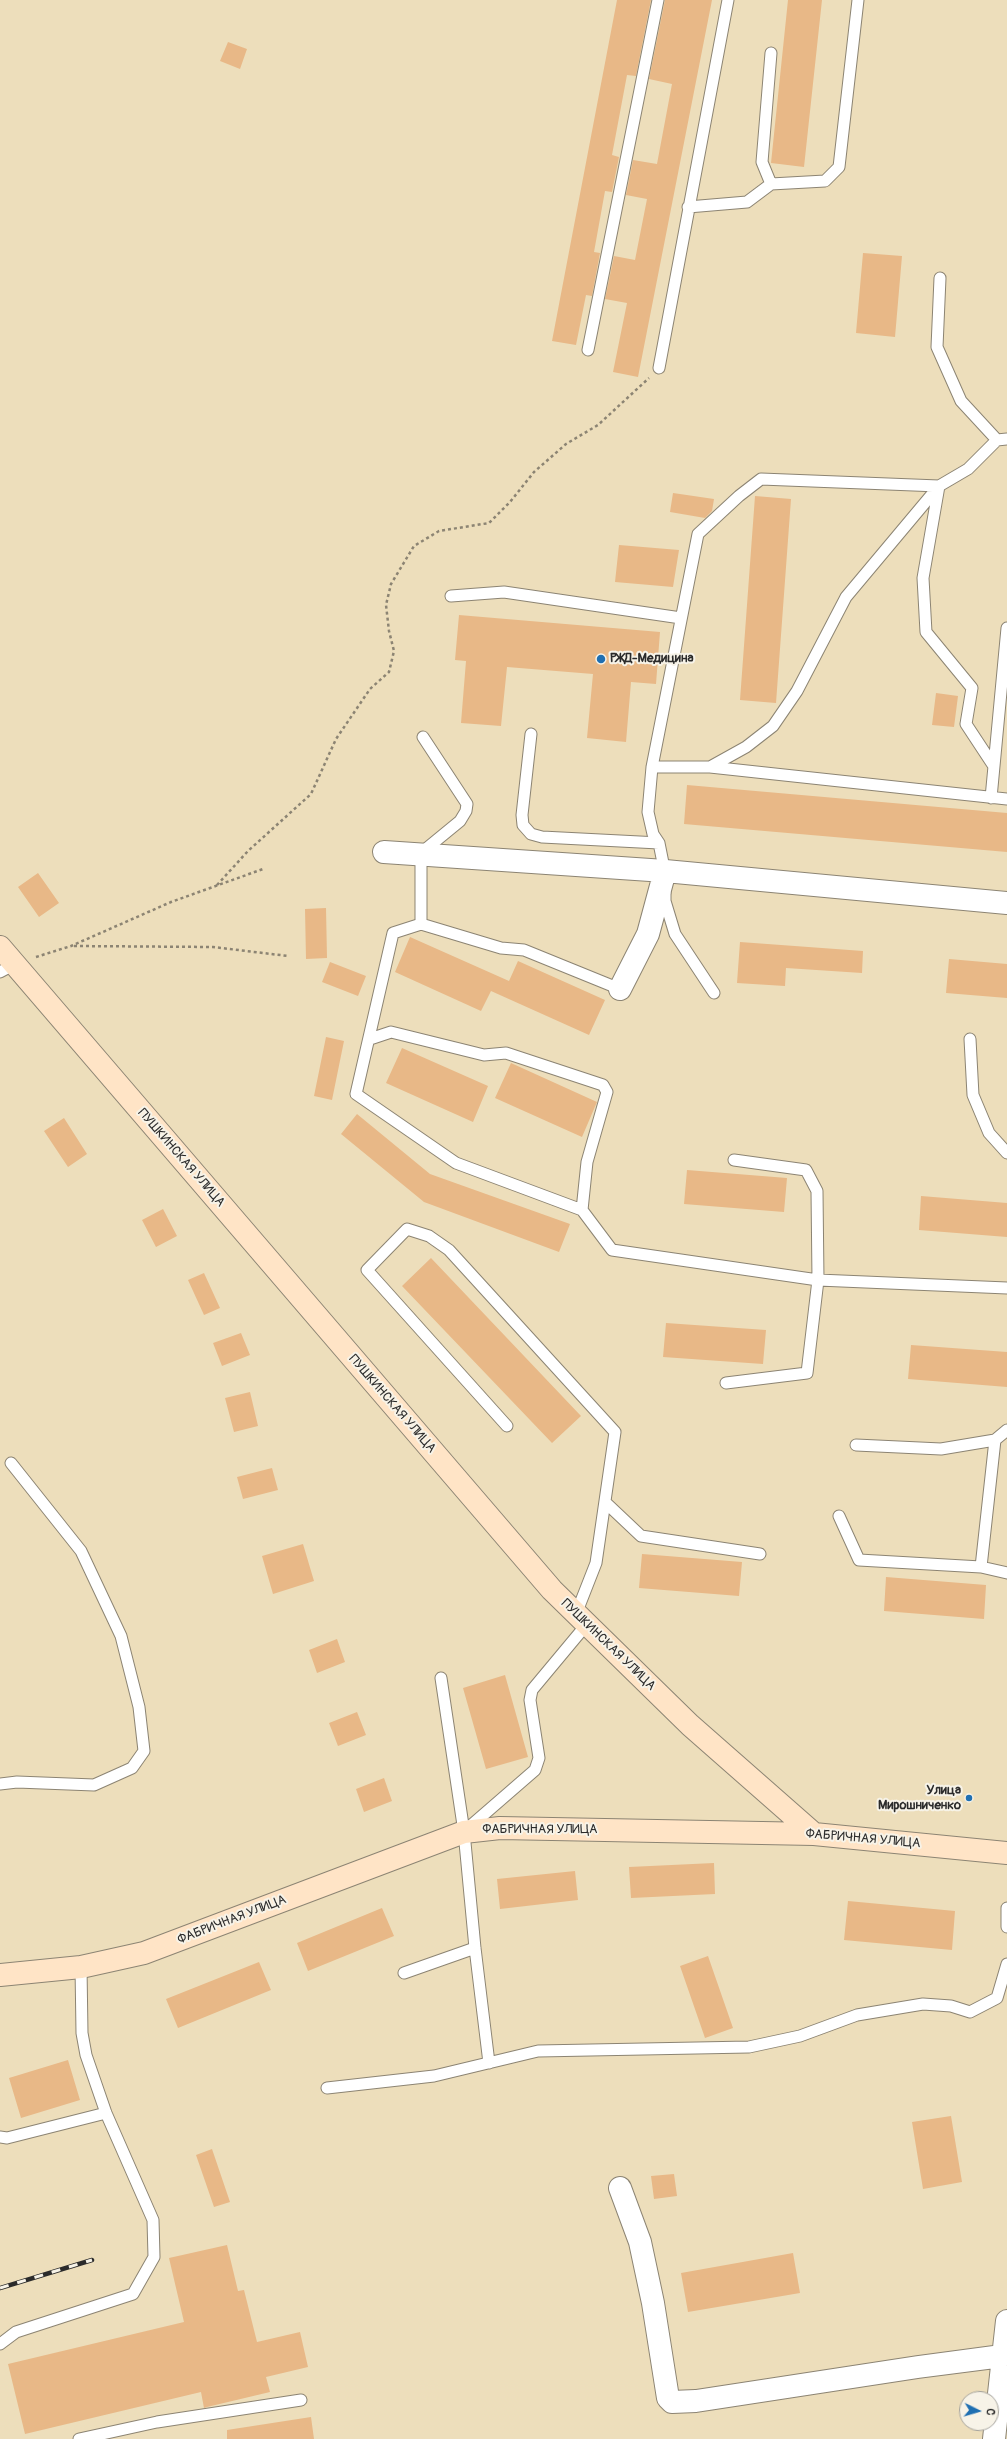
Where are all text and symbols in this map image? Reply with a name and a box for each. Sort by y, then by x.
place label: РЖД-Медицина [610,651,693,667]
marker: РЖД-Медицина [595,653,607,665]
street label: ПУШКИНСКАЯ УЛИЦА [134,1106,228,1210]
street label: ПУШКИНСКАЯ УЛИЦА [345,1352,439,1456]
street label: ПУШКИНСКАЯ УЛИЦА [558,1596,658,1694]
place label: Улица Мирошниченко [878,1783,961,1814]
marker: Улица Мирошниченко [964,1793,974,1803]
street label: ФАБРИЧНАЯ УЛИЦА [482,1822,598,1838]
street label: ФАБРИЧНАЯ УЛИЦА [805,1826,921,1852]
street label: ФАБРИЧНАЯ УЛИЦА [175,1892,289,1948]
north arrow [959,2391,999,2431]
text: С [984,2408,997,2416]

